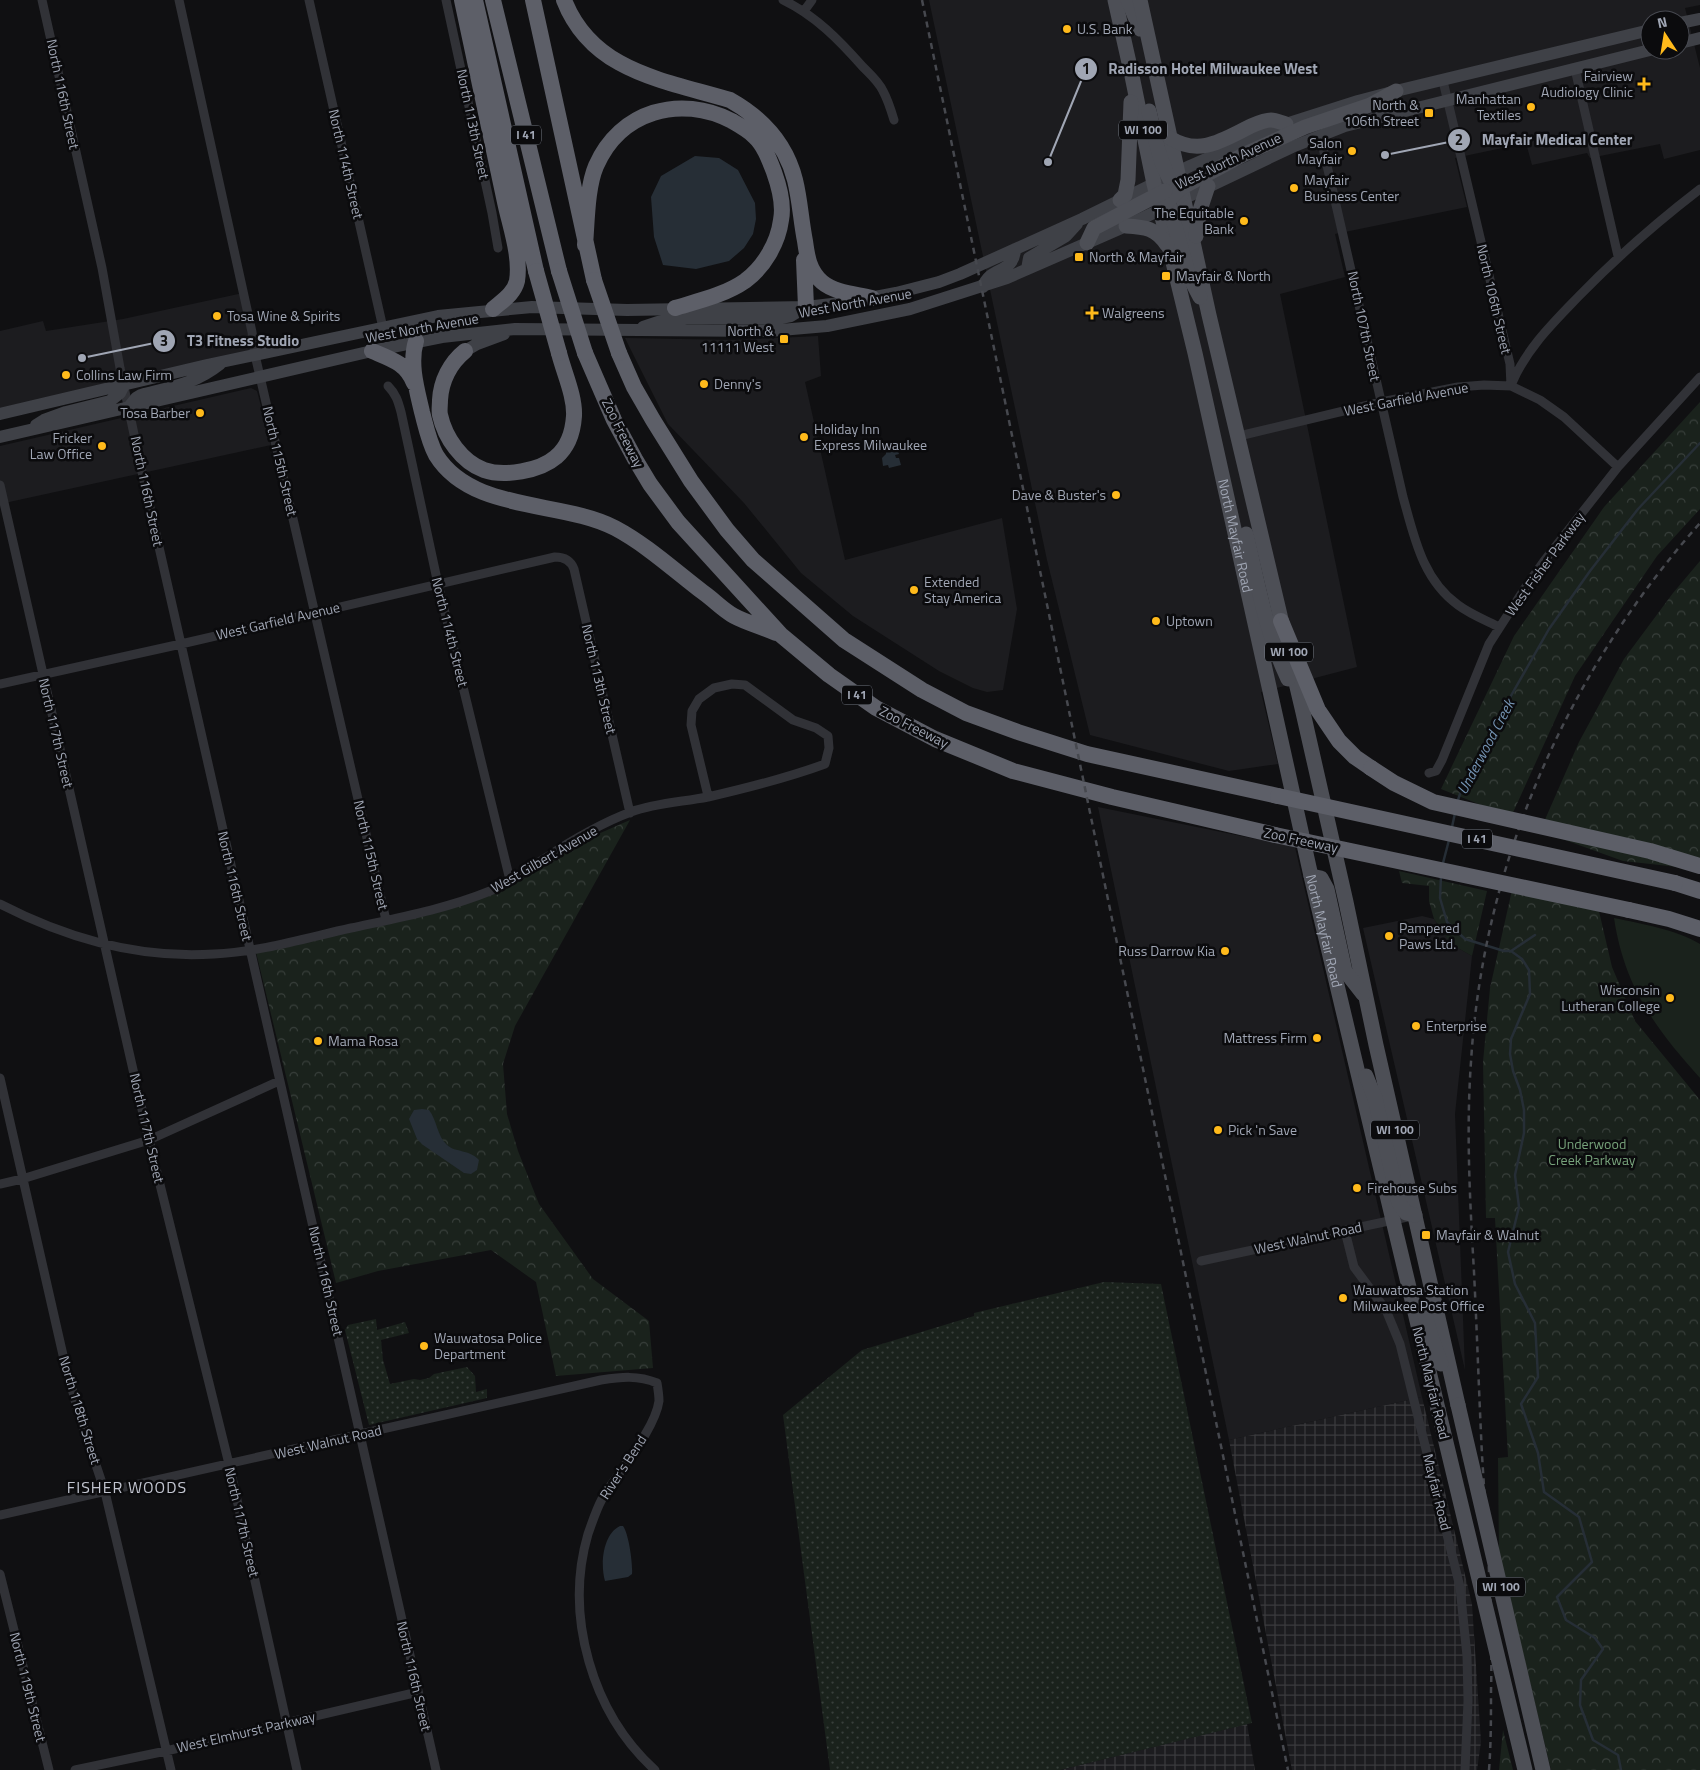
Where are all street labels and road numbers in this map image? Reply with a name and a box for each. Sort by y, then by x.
street label: North 116th Street [42,37,85,151]
street label: North 113th Street [452,67,495,181]
street label: North 114th Street [324,107,369,221]
road number: WI 100 [1119,120,1167,140]
road number: I 41 [511,126,541,144]
street label: West North Avenue [1171,127,1284,194]
street label: North 106th Street [1472,242,1517,356]
street label: North 107th Street [1343,269,1386,383]
street label: West North Avenue [797,282,913,323]
street label: West North Avenue [364,307,480,348]
street label: West Garfield Avenue [1342,376,1470,421]
street label: Zoo Freeway [597,394,650,471]
street label: North 115th Street [258,404,303,518]
street label: North 116th Street [126,434,169,548]
street label: North Mayfair Road [1213,477,1259,594]
street label: West Fisher Parkway [1500,507,1590,620]
street label: North 114th Street [427,575,474,689]
street label: West Garfield Avenue [214,596,342,645]
street label: North 113th Street [577,622,622,736]
road number: WI 100 [1265,642,1313,662]
street label: North 117th Street [34,676,79,790]
road number: I 41 [842,686,872,704]
street label: Zoo Freeway [876,700,953,753]
street label: North 115th Street [349,798,394,912]
street label: West Gilbert Avenue [487,820,601,898]
street label: Zoo Freeway [1262,821,1340,858]
street label: North 116th Street [213,829,258,943]
road number: I 41 [1462,830,1492,849]
street label: North Mayfair Road [1301,872,1348,989]
street label: North 117th Street [125,1071,170,1185]
road number: WI 100 [1371,1120,1419,1140]
street label: West Walnut Road [1252,1216,1364,1259]
street label: North 116th Street [304,1224,349,1338]
street label: North Mayfair Road [1407,1324,1456,1441]
street label: North 118th Street [54,1353,107,1467]
street label: West Walnut Road [272,1419,384,1464]
street label: River's Bend [594,1430,651,1503]
street label: Mayfair Road [1418,1451,1457,1532]
street label: North 117th Street [220,1465,265,1579]
road number: WI 100 [1477,1578,1525,1596]
street label: North 116th Street [392,1619,437,1733]
street label: North 119th Street [5,1630,52,1744]
street label: West Elmhurst Parkway [174,1705,318,1758]

